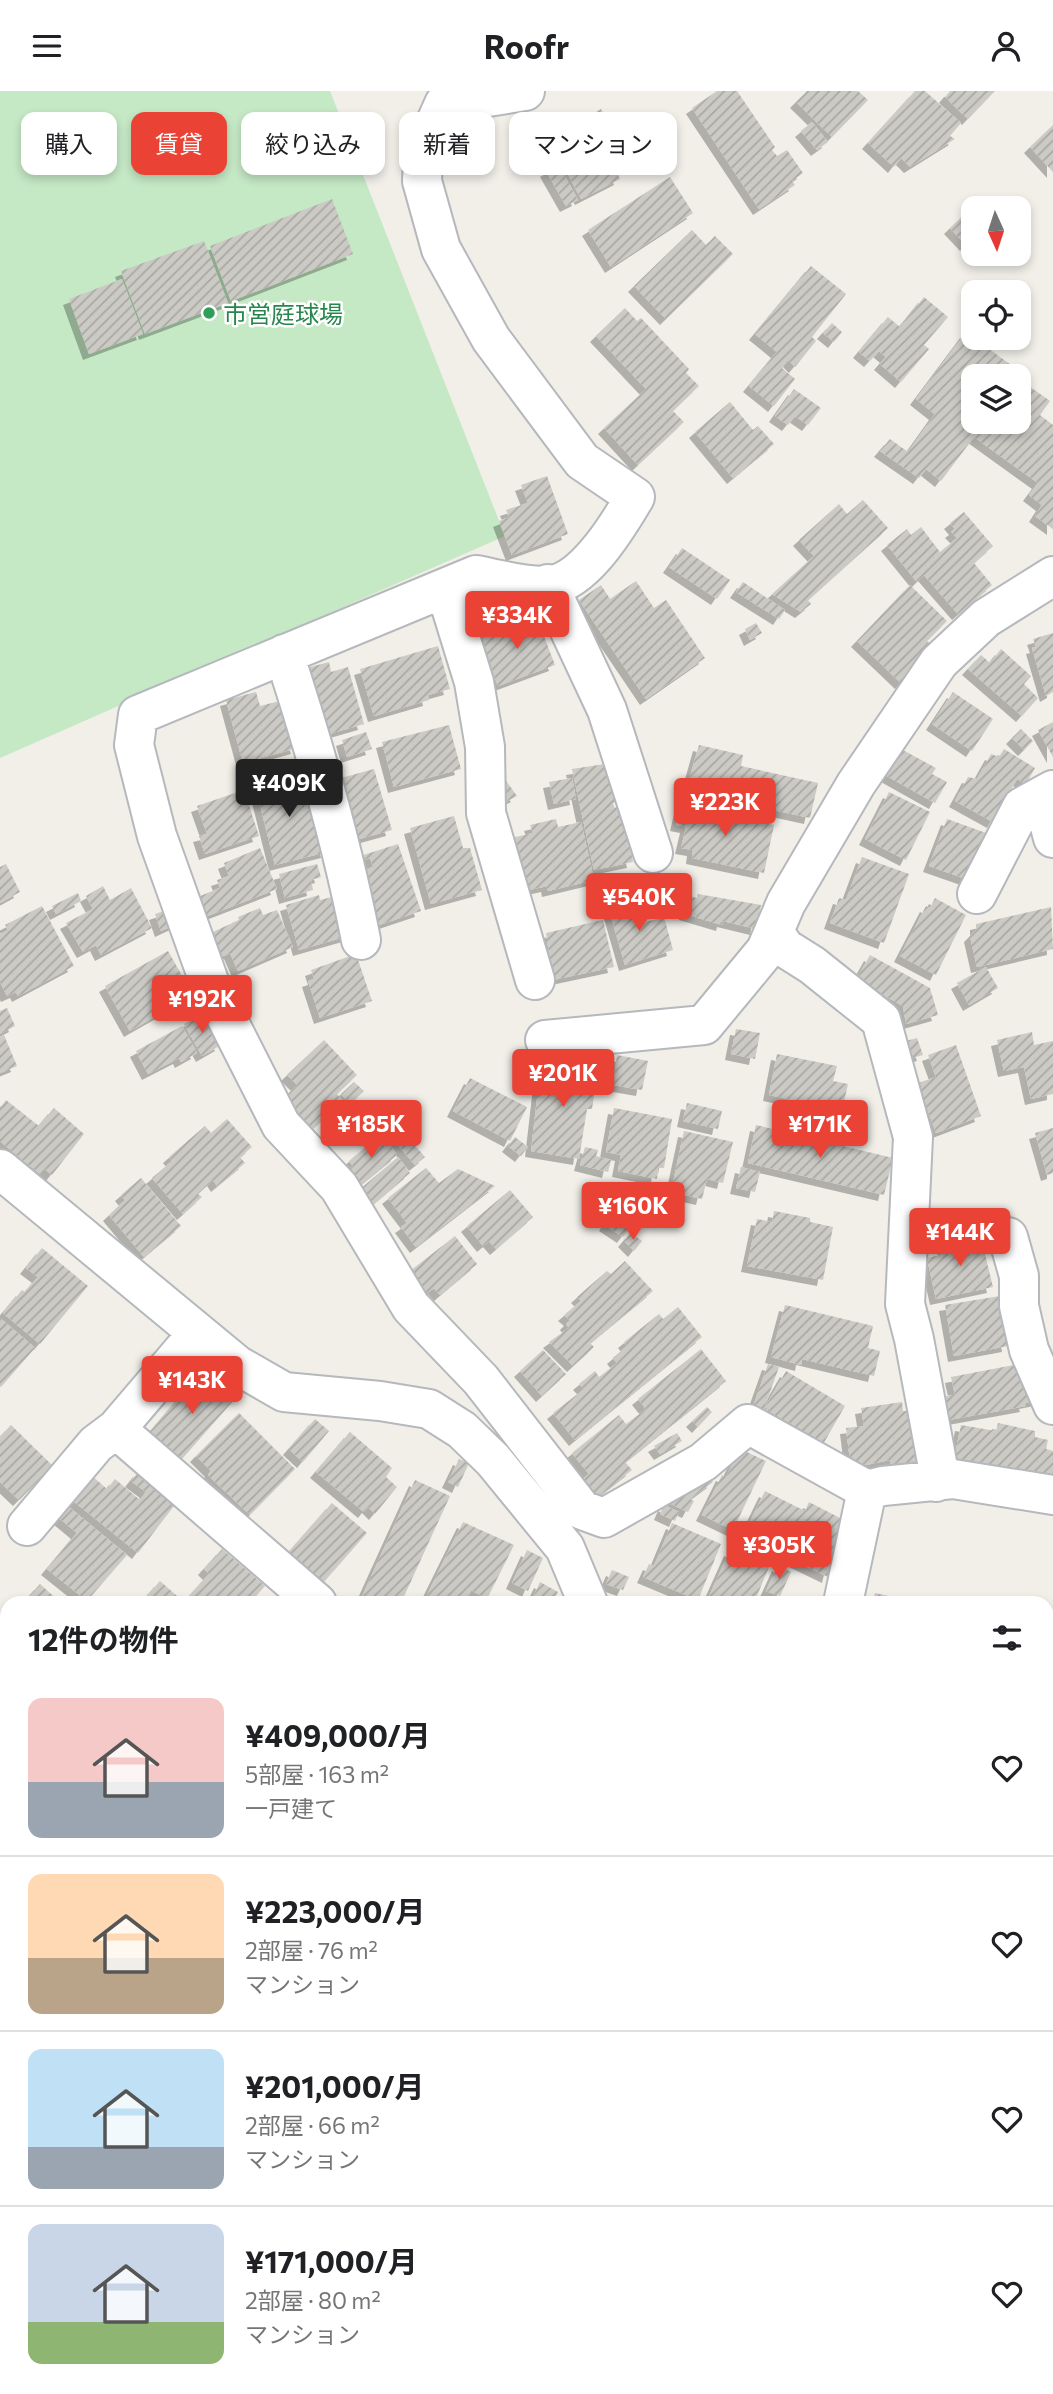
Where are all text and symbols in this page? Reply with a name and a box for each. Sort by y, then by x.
text: Roofr [484,26,569,66]
icon: menu [28,27,66,65]
icon: person [987,27,1025,65]
chip: 購入 [21,112,117,175]
chip: 賃貸 [131,112,227,175]
chip: 絞り込み [241,112,385,175]
chip: 新着 [399,112,495,175]
chip: マンション [509,112,677,175]
north arrow [961,196,1031,266]
map controls [961,196,1031,434]
button: locate [961,280,1031,350]
place label: 市営庭球場 [223,299,343,328]
marker: 市営庭球場 [201,305,217,321]
button: layers [961,364,1031,434]
pin: ¥334K [468,591,566,651]
text: ¥334K [481,600,553,628]
pin: ¥409K [240,759,338,819]
text: ¥409K [252,768,326,796]
pin: ¥223K [676,779,774,838]
text: ¥223K [690,787,760,815]
pin: ¥540K [590,873,688,933]
text: ¥540K [602,882,676,910]
pin: ¥192K [153,975,251,1035]
text: ¥192K [168,984,236,1012]
pin: ¥201K [514,1049,612,1109]
text: ¥201K [528,1058,598,1086]
pin: ¥185K [322,1101,420,1160]
pin: ¥171K [771,1101,869,1160]
text: ¥185K [337,1109,405,1137]
text: ¥171K [788,1109,852,1137]
pin: ¥160K [584,1183,682,1242]
text: ¥160K [598,1191,668,1219]
pin: ¥144K [911,1209,1009,1268]
text: ¥144K [925,1217,995,1245]
pin: ¥143K [143,1357,241,1416]
text: ¥143K [158,1365,226,1393]
pin: ¥305K [730,1521,828,1581]
text: ¥305K [743,1530,815,1558]
icon: filters [988,1619,1026,1657]
text: 12件の物件 [28,1620,179,1657]
text: ¥409,000/月 [245,1716,431,1753]
icon: home [84,1726,168,1810]
icon: heart [988,1749,1026,1787]
text: 5部屋 · 163 m² [245,1760,389,1788]
text: 一戸建て [245,1794,337,1822]
text: ¥223,000/月 [245,1892,425,1929]
icon: home [84,1902,168,1986]
icon: heart [988,1925,1026,1963]
text: 2部屋 · 76 m² [245,1936,378,1964]
text: マンション [245,1970,360,1998]
text: ¥201,000/月 [245,2067,425,2104]
icon: home [84,2077,168,2161]
icon: heart [988,2100,1026,2138]
text: 2部屋 · 66 m² [245,2111,380,2139]
text: マンション [245,2145,360,2173]
text: ¥171,000/月 [245,2242,418,2279]
icon: home [84,2252,168,2336]
icon: heart [988,2275,1026,2313]
text: 2部屋 · 80 m² [245,2286,381,2314]
text: マンション [245,2320,360,2348]

